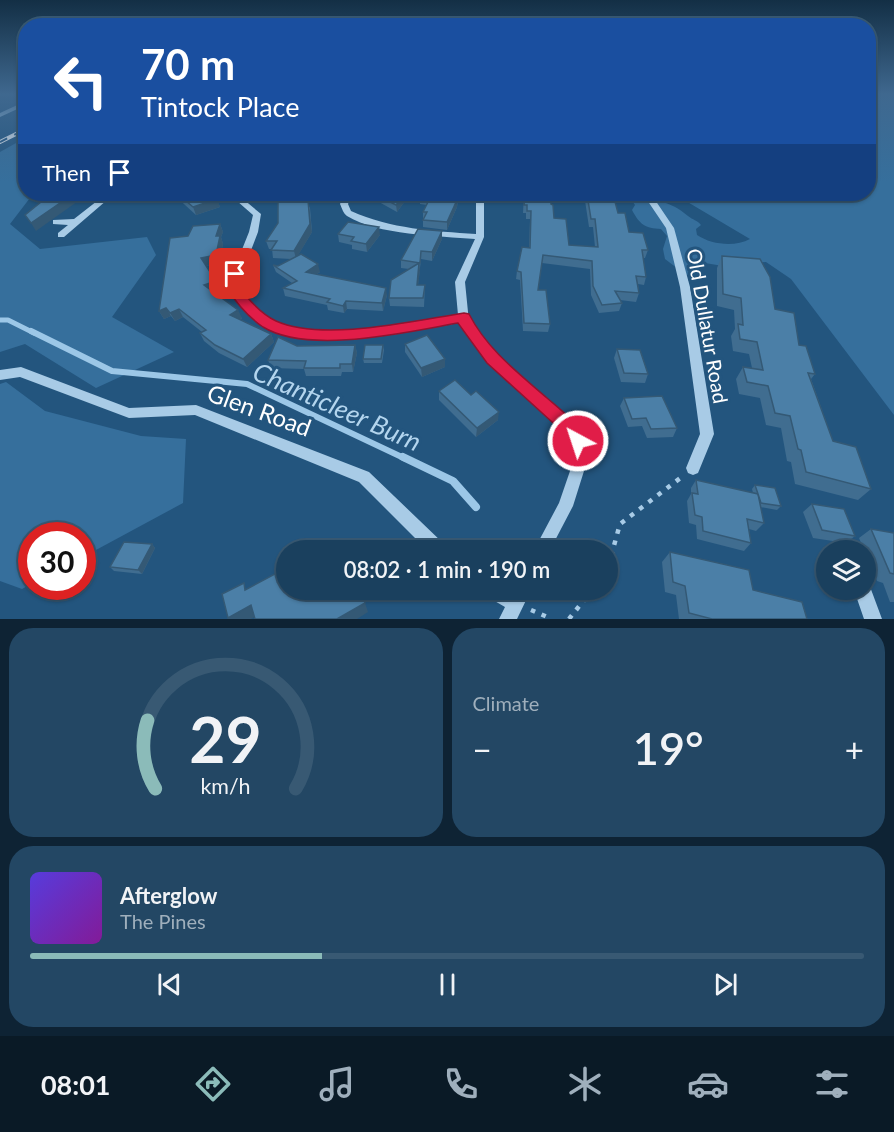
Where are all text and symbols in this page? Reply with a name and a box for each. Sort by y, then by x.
text: 70 m [141,39,235,89]
icon: left [42,42,120,120]
text: Tintock Place [141,90,300,123]
icon: arrive [103,156,136,189]
text: Then [42,159,91,186]
street label: Old Dullatur Road [683,246,733,405]
pin [209,248,260,299]
icon: arrive [218,257,251,290]
water label: Chanticleer Burn [248,355,426,457]
street label: Glen Road [204,377,315,442]
position arrow [546,409,610,473]
speed limit sign: 30 [18,522,96,600]
map controls [816,540,876,600]
button: layers [816,540,876,600]
text: 08:02 · 1 min · 190 m [344,556,550,583]
text: Climate [473,691,539,715]
text: 29 [190,701,262,776]
text: 19° [633,721,704,775]
text: − [473,729,492,769]
text: + [845,729,864,769]
text: km/h [201,774,251,800]
text: Afterglow [120,882,217,909]
text: The Pines [120,909,206,933]
icon: previous [153,968,186,1001]
icon: pause [431,968,464,1001]
icon: next [709,968,742,1001]
icon: directions [192,1063,234,1105]
icon: music [316,1063,358,1105]
icon: phone [440,1063,482,1105]
icon: climate [564,1063,606,1105]
icon: car [687,1063,729,1105]
icon: filters [811,1063,853,1105]
text: 08:01 [41,1068,110,1101]

